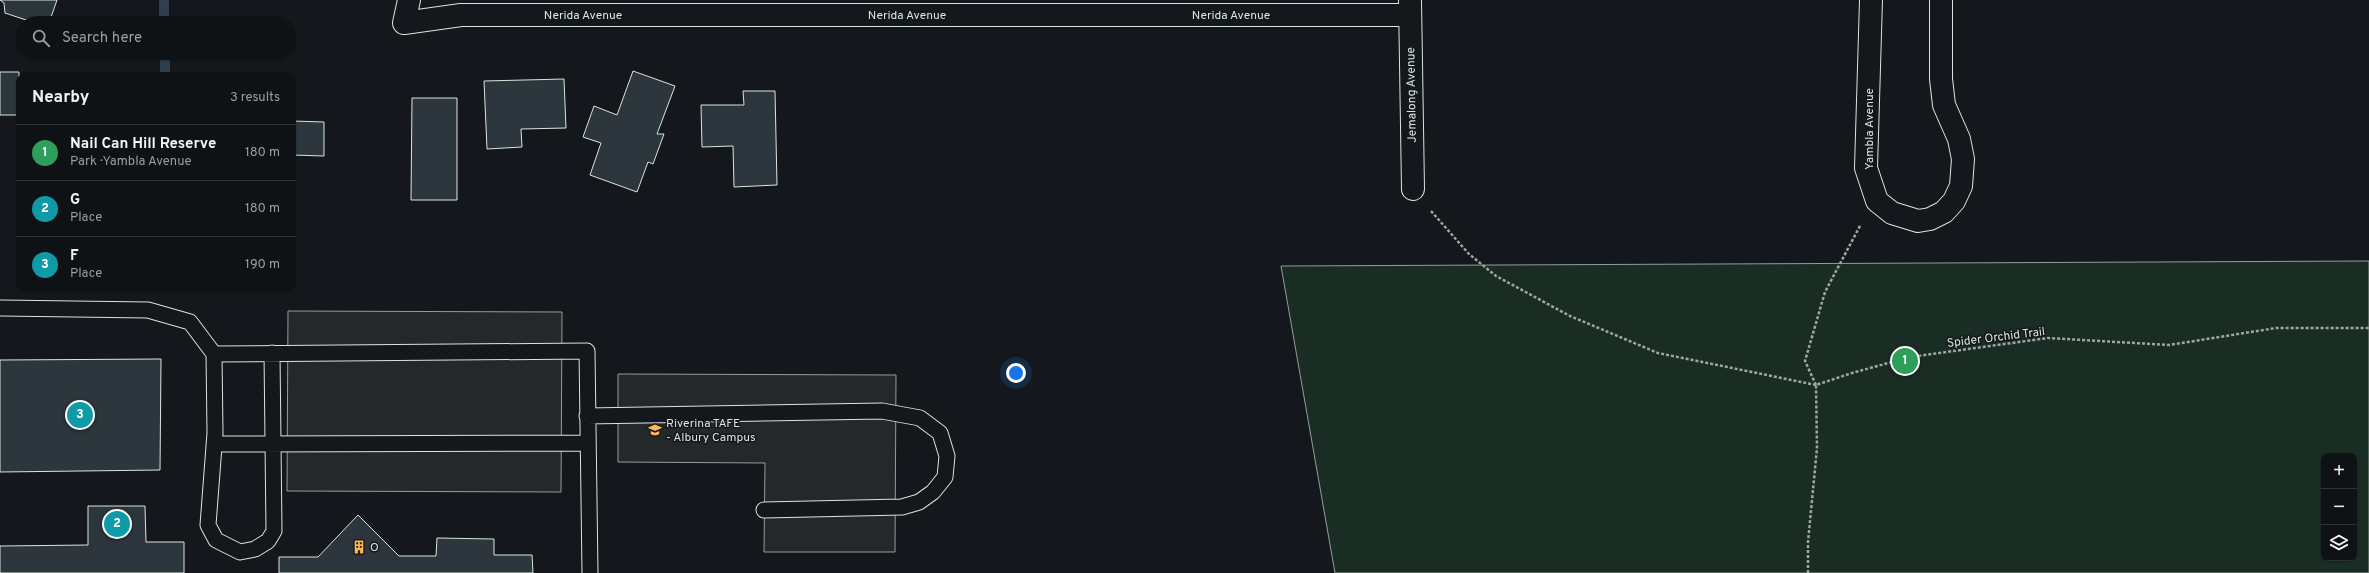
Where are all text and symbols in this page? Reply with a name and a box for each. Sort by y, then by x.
street label: Nerida Avenue [544,8,622,24]
street label: Nerida Avenue [868,8,946,24]
street label: Nerida Avenue [1192,8,1270,24]
search box [16,16,296,60]
icon: search [30,27,52,49]
text: Search here [62,29,142,48]
street label: Jemalong Avenue [1403,47,1421,143]
text: Nearby [32,87,89,109]
street label: Yambla Avenue [1862,88,1878,170]
text: 3 results [230,90,280,106]
text: Nail Can Hill Reserve [70,135,216,154]
text: 1 [42,145,48,161]
text: 180 m [245,145,280,161]
text: Park · Yambla Avenue [70,154,191,170]
text: G [70,191,80,210]
text: 2 [41,201,49,217]
text: 180 m [245,201,280,217]
text: Place [70,210,102,226]
text: F [70,247,79,266]
text: 3 [41,257,49,273]
text: 190 m [245,257,280,273]
text: Place [70,266,102,282]
street label: Spider Orchid Trail [1946,324,2046,352]
pin: 1 [1892,346,1918,376]
your location [1006,363,1026,383]
pin: 3 [67,400,93,430]
place label: Riverina TAFE - Albury Campus [666,416,756,446]
school or university icon: Riverina TAFE - Albury Campus [647,422,663,438]
map controls [2321,453,2357,561]
button: + [2321,453,2357,489]
button: − [2321,489,2357,525]
pin: 2 [104,509,130,539]
button: layers [2321,525,2357,561]
building icon: O [351,539,367,555]
place label: O [370,540,379,556]

